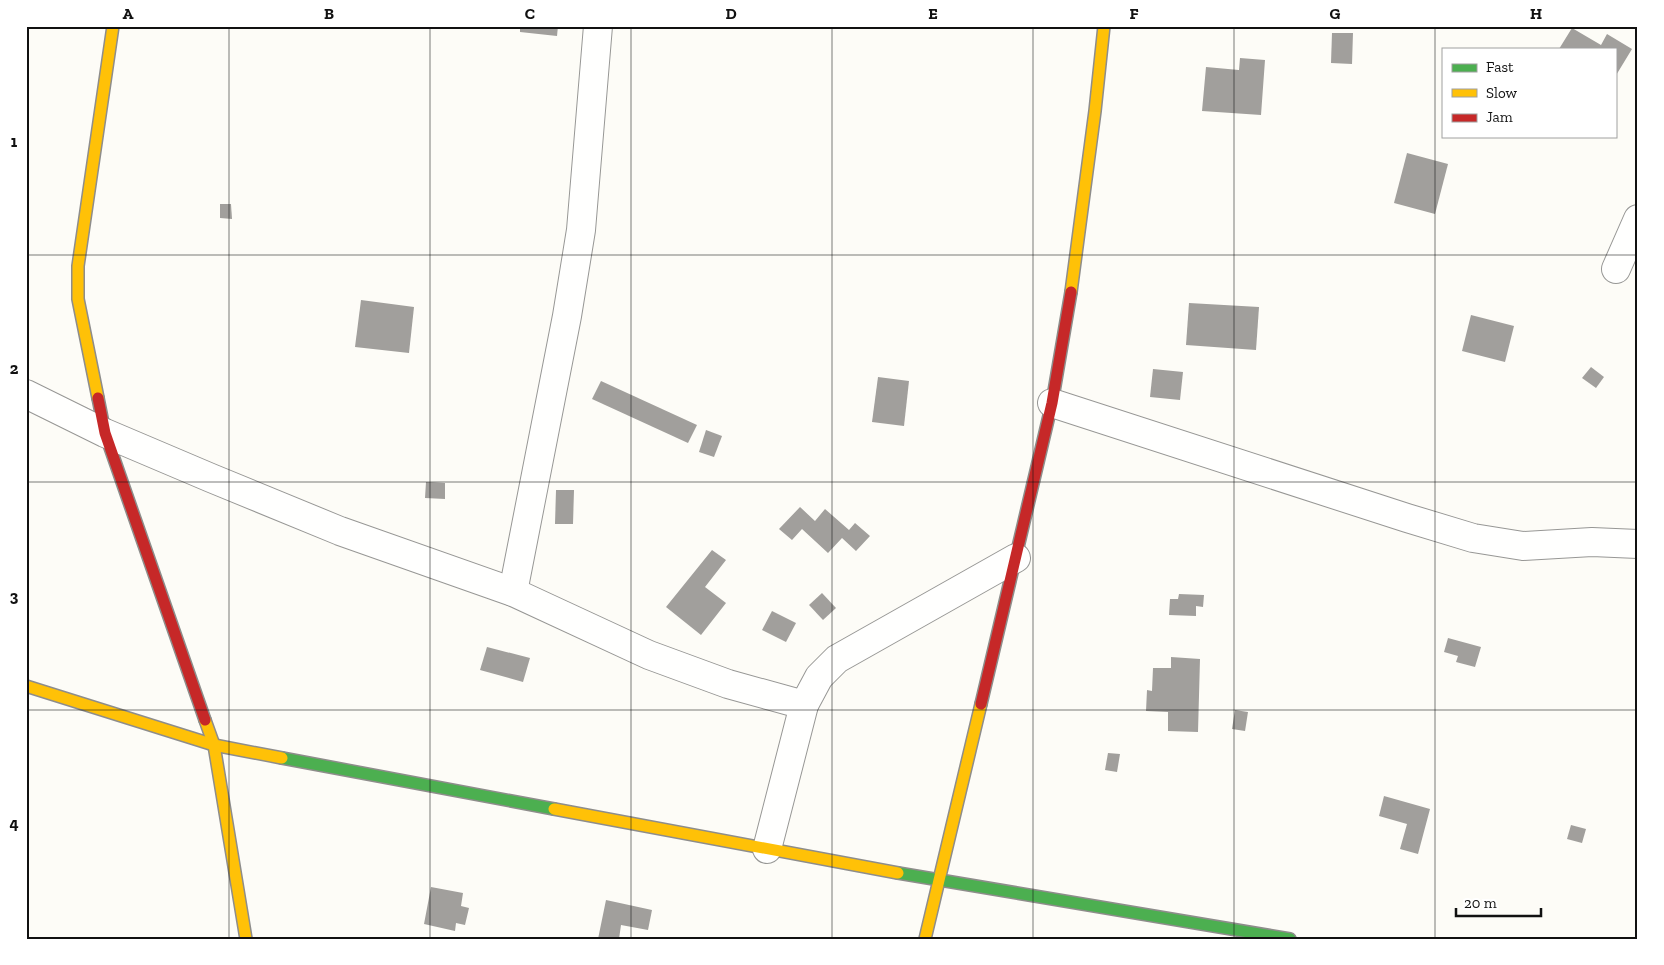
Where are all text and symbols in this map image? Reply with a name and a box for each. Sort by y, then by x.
text: A [123,4,134,23]
text: B [324,4,334,23]
text: C [525,4,535,23]
text: D [725,4,737,23]
text: E [928,4,938,23]
text: F [1129,4,1139,23]
text: G [1330,4,1341,23]
text: H [1530,4,1542,23]
legend [1442,48,1616,138]
text: Fast [1486,58,1514,76]
text: Slow [1486,84,1518,102]
text: Jam [1486,108,1513,126]
text: 1 [11,132,18,151]
text: 2 [10,359,19,378]
text: 3 [10,587,19,606]
text: 4 [9,814,19,833]
scale bar [1456,885,1542,917]
text: 20 m [1464,894,1497,912]

